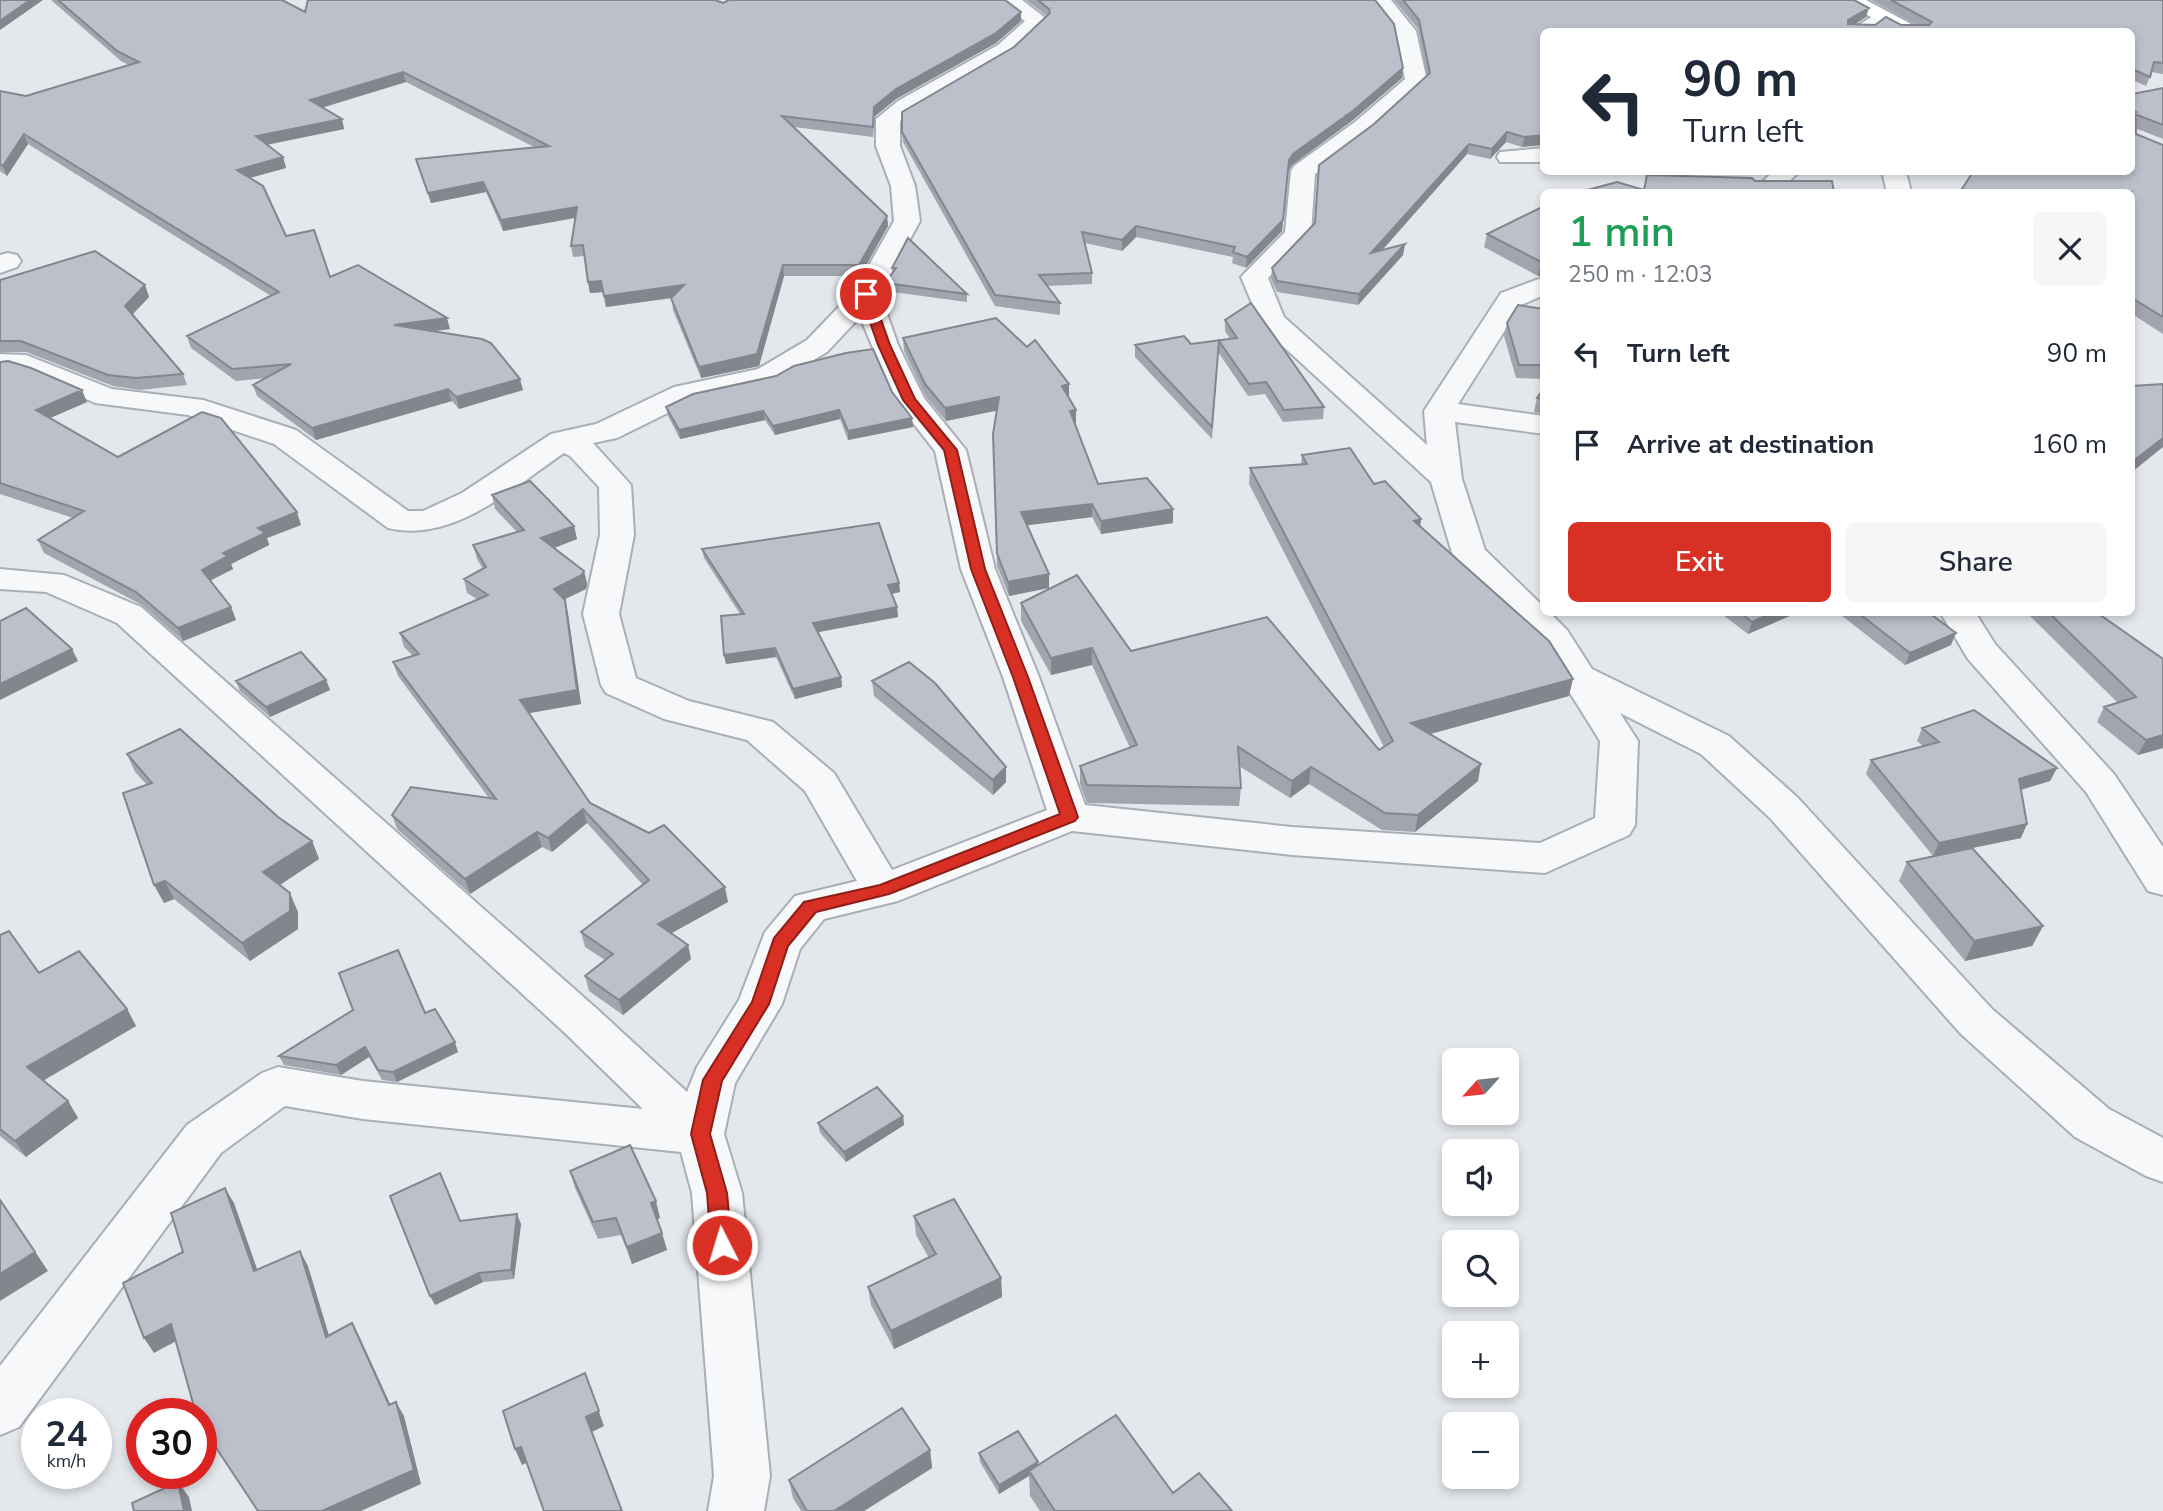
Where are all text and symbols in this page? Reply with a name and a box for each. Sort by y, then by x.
text: 90 m [1683,46,1798,113]
icon: left [1568,56,1659,147]
text: Turn left [1683,110,1803,153]
text: 1 min [1568,204,1675,261]
button: close [2033,212,2107,286]
text: 250 m · 12:03 [1568,259,1713,290]
pin [836,264,896,324]
icon: arrive [847,275,885,313]
icon: left [1568,335,1606,373]
text: Turn left [1627,336,1730,371]
text: 90 m [2047,336,2107,371]
icon: arrive [1568,426,1606,464]
text: Arrive at destination [1627,427,1874,462]
text: 160 m [2031,427,2107,462]
button: Exit [1568,522,1831,602]
button: Share [1845,522,2107,602]
north arrow [1442,1048,1519,1125]
map controls [1442,1048,1519,1489]
button: sound [1442,1139,1519,1216]
position arrow [685,1208,759,1282]
button: search [1442,1230,1519,1307]
button: + [1442,1321,1519,1398]
speed limit sign: 30 [126,1398,217,1489]
text: 24 [45,1411,88,1458]
button: − [1442,1412,1519,1489]
text: km/h [47,1449,86,1473]

